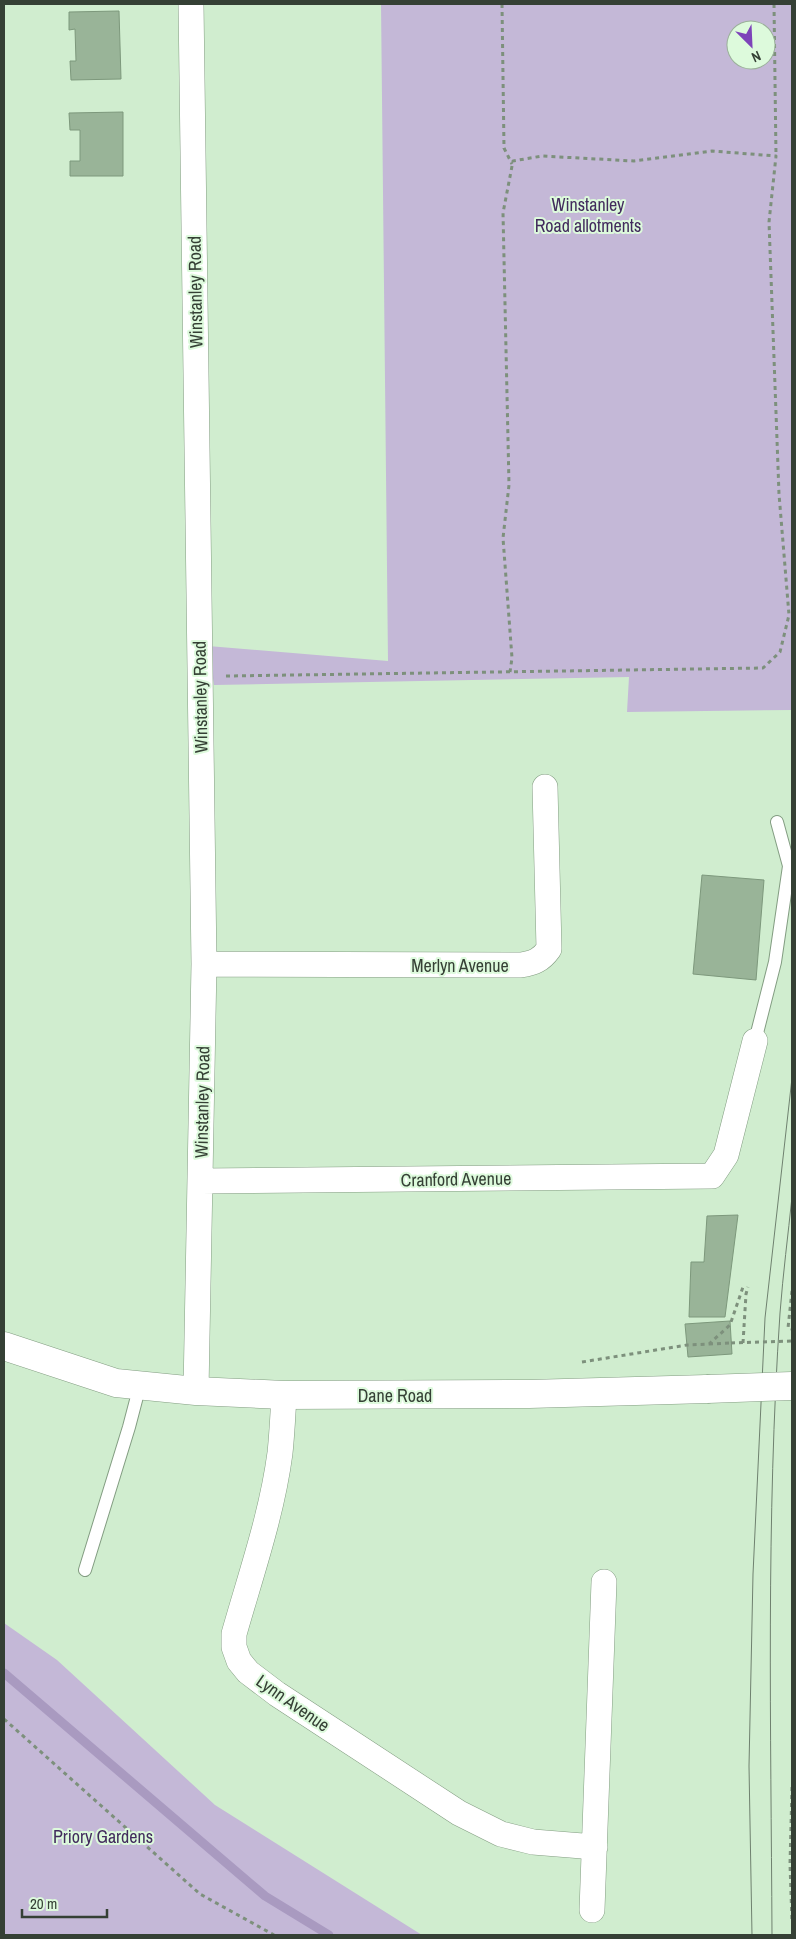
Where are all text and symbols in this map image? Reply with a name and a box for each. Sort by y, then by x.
north arrow [726,20,776,70]
text: N [749,47,764,67]
park label: Winstanley Road allotments [535,192,641,238]
street label: Winstanley Road [182,236,208,348]
street label: Winstanley Road [187,641,213,753]
street label: Merlyn Avenue [411,953,509,978]
street label: Winstanley Road [189,1046,215,1158]
street label: Cranford Avenue [401,1166,511,1192]
street label: Dane Road [358,1383,432,1408]
street label: Lynn Avenue [251,1669,335,1737]
park label: Priory Gardens [53,1824,153,1849]
scale bar [22,1886,108,1918]
text: 20 m [30,1893,57,1914]

